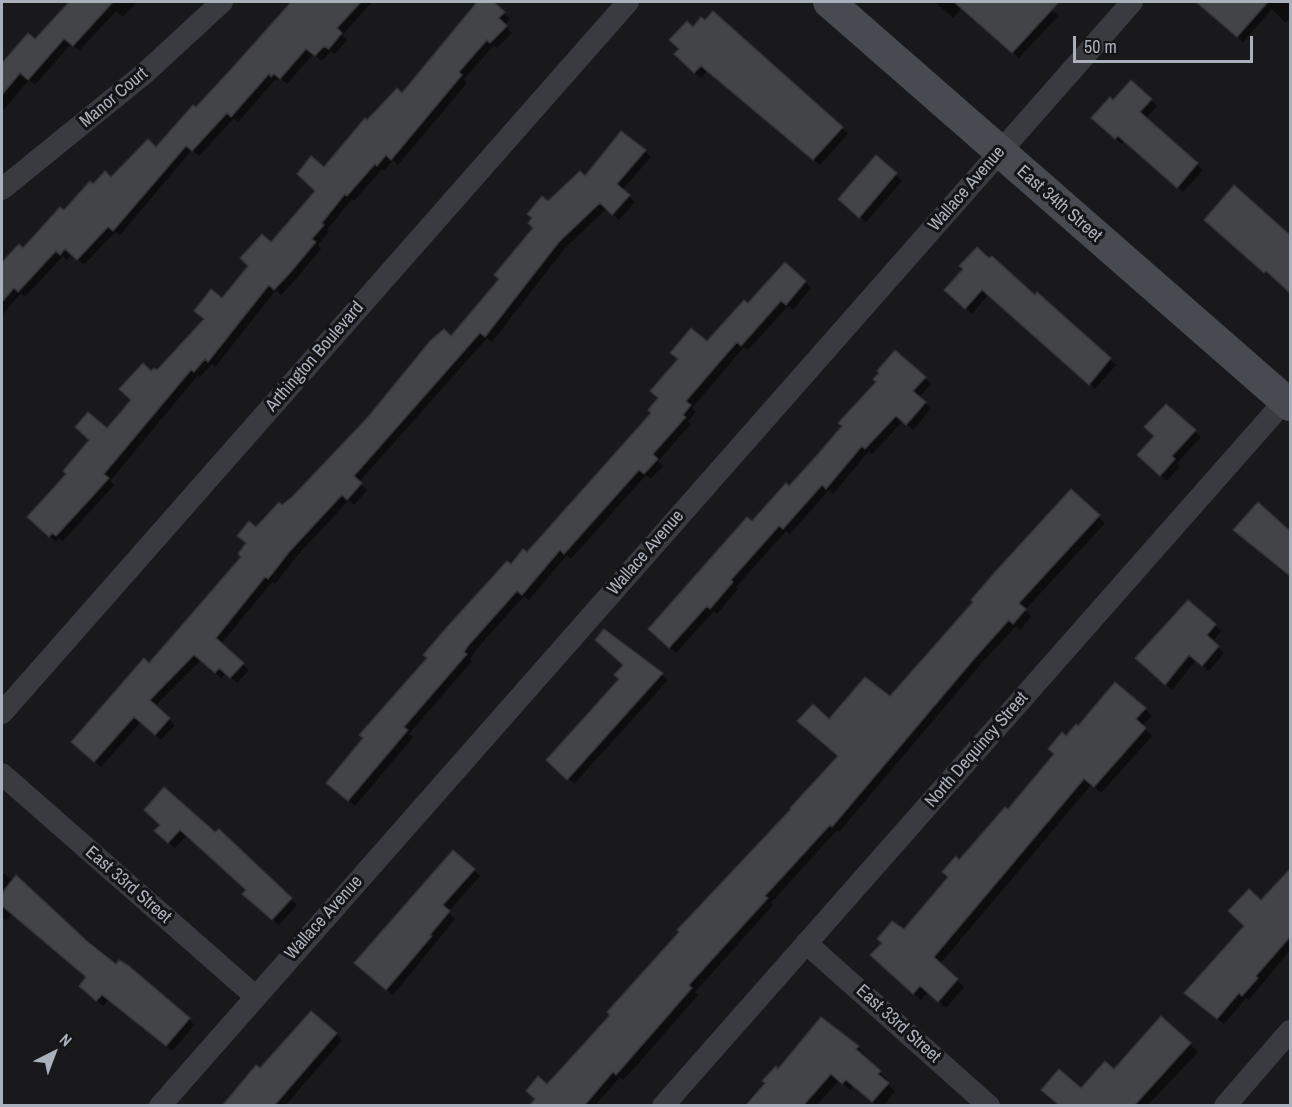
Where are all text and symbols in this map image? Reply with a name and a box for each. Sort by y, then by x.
scale bar [1076,24,1256,62]
text: 50 m [1084,34,1117,59]
street label: Manor Court [76,63,152,133]
street label: Wallace Avenue [924,142,1010,236]
street label: East 34th Street [1012,161,1106,247]
street label: Arthington Boulevard [261,298,369,416]
street label: Wallace Avenue [603,506,689,600]
street label: North Dequincy Street [921,688,1033,812]
street label: East 33rd Street [81,842,175,928]
street label: Wallace Avenue [281,871,367,965]
street label: East 33rd Street [851,980,945,1068]
north arrow [24,1023,84,1083]
text: N [55,1028,77,1051]

